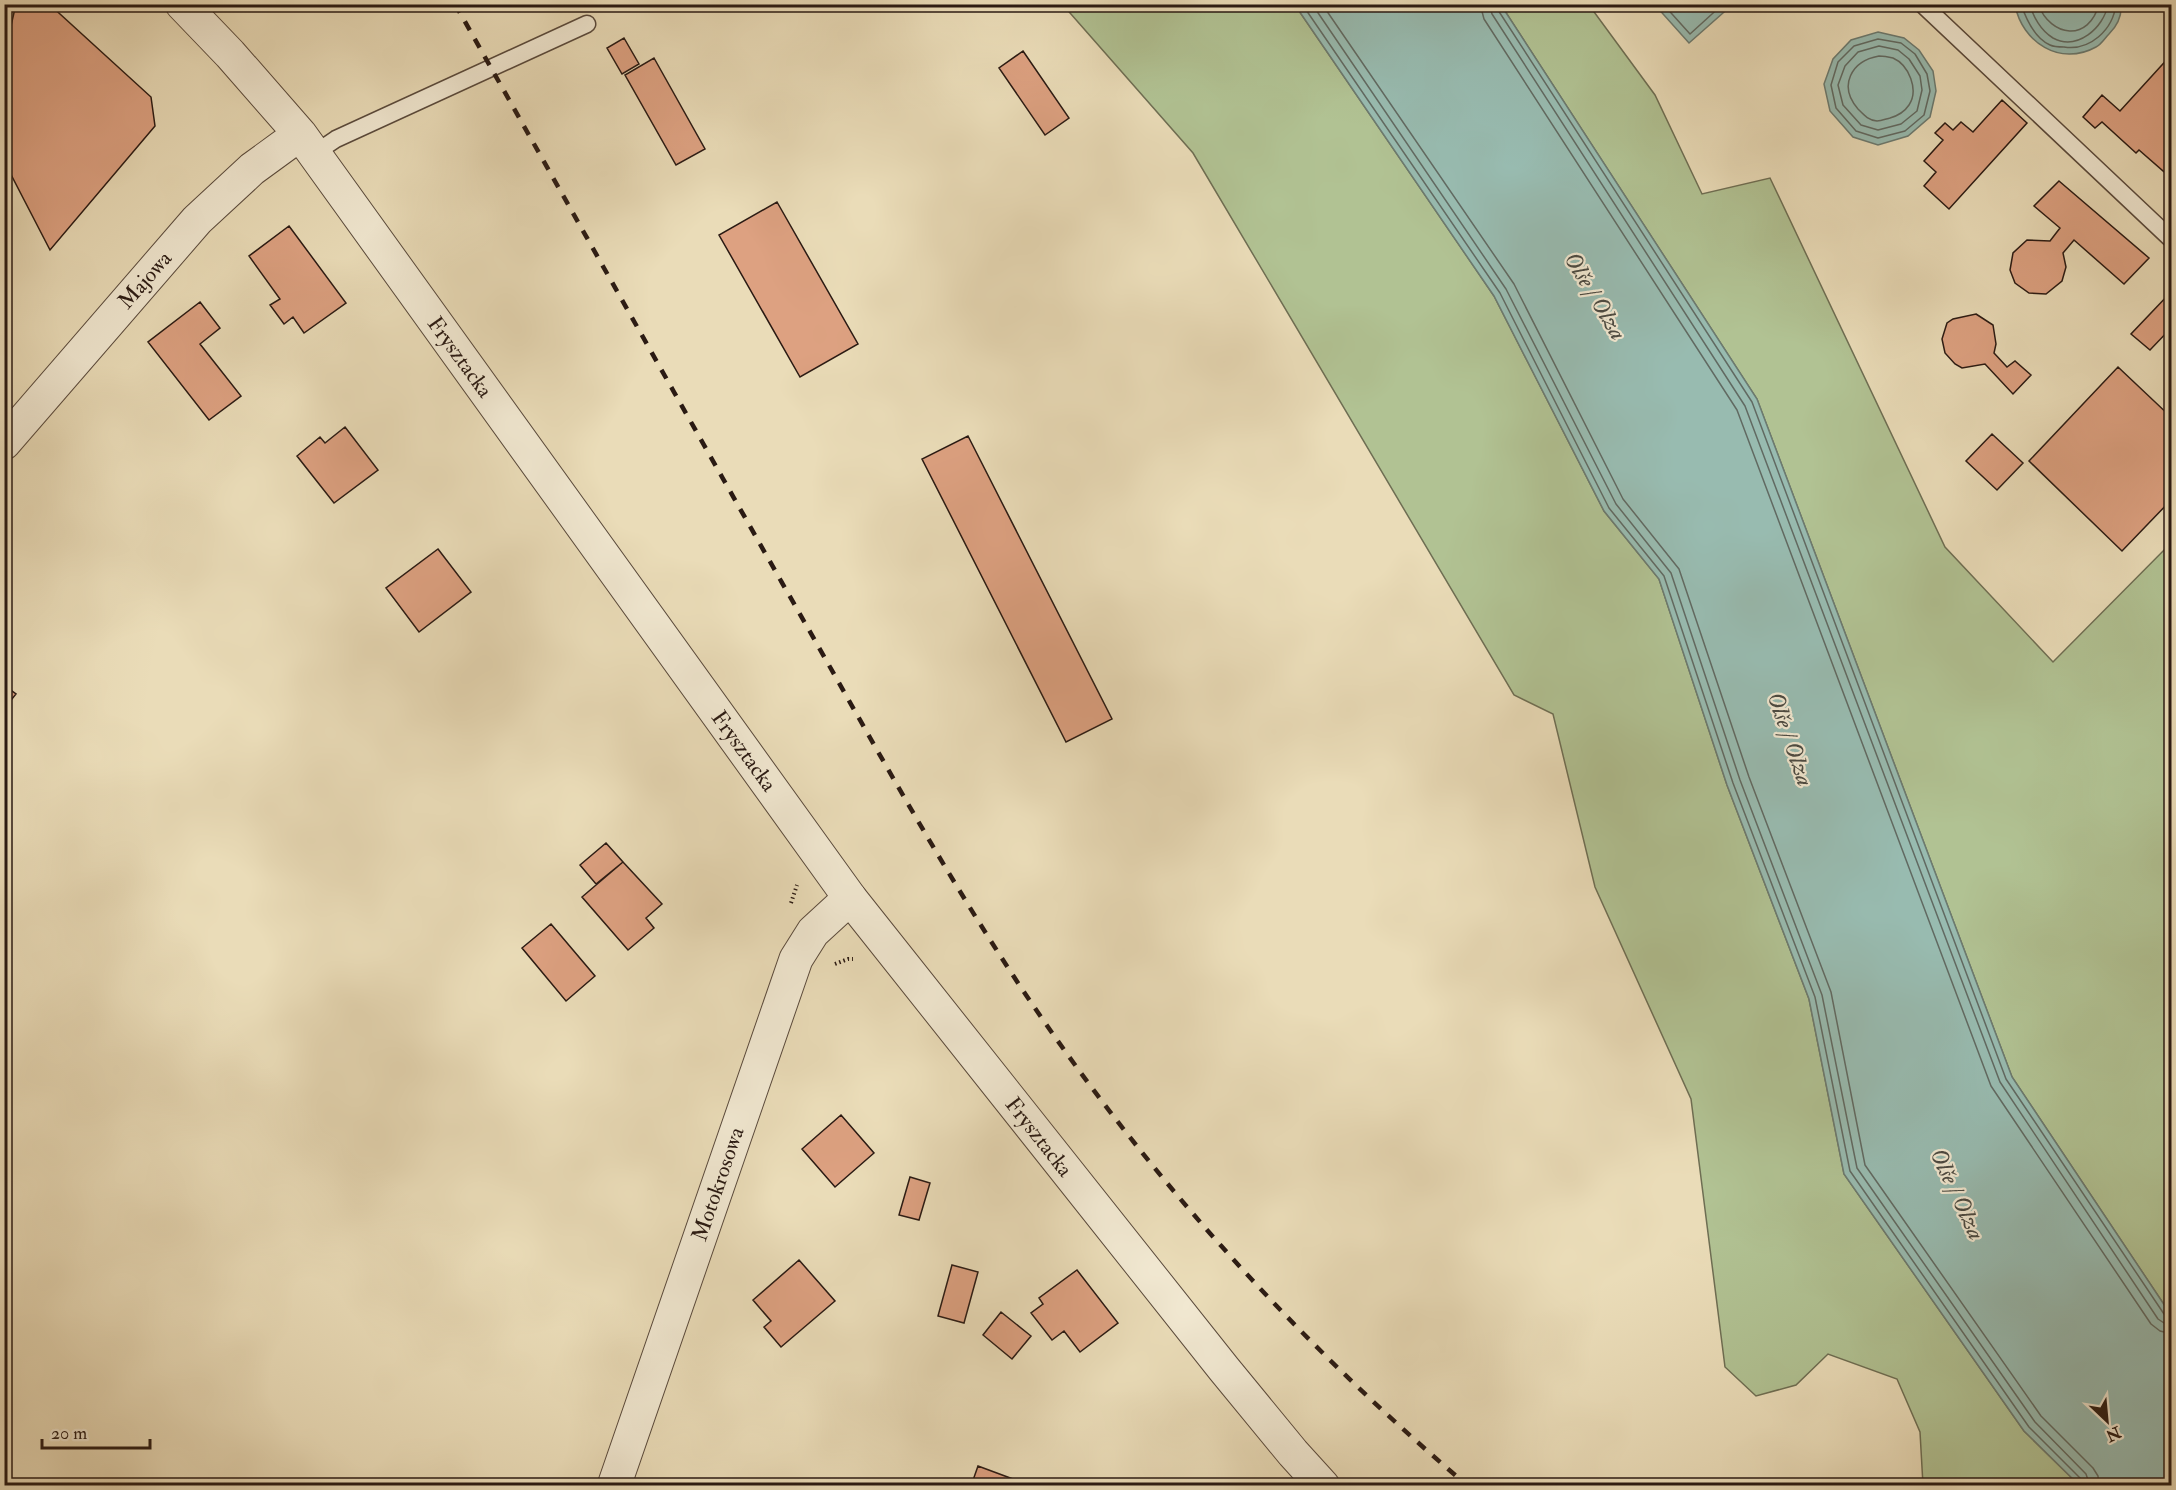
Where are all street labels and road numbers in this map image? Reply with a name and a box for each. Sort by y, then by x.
street label: Majowa [112,244,179,315]
street label: Frysztacka [421,311,499,404]
street label: Frysztacka [705,705,783,798]
street label: Frysztacka [999,1091,1079,1183]
street label: Motokrosowa [685,1122,751,1245]

